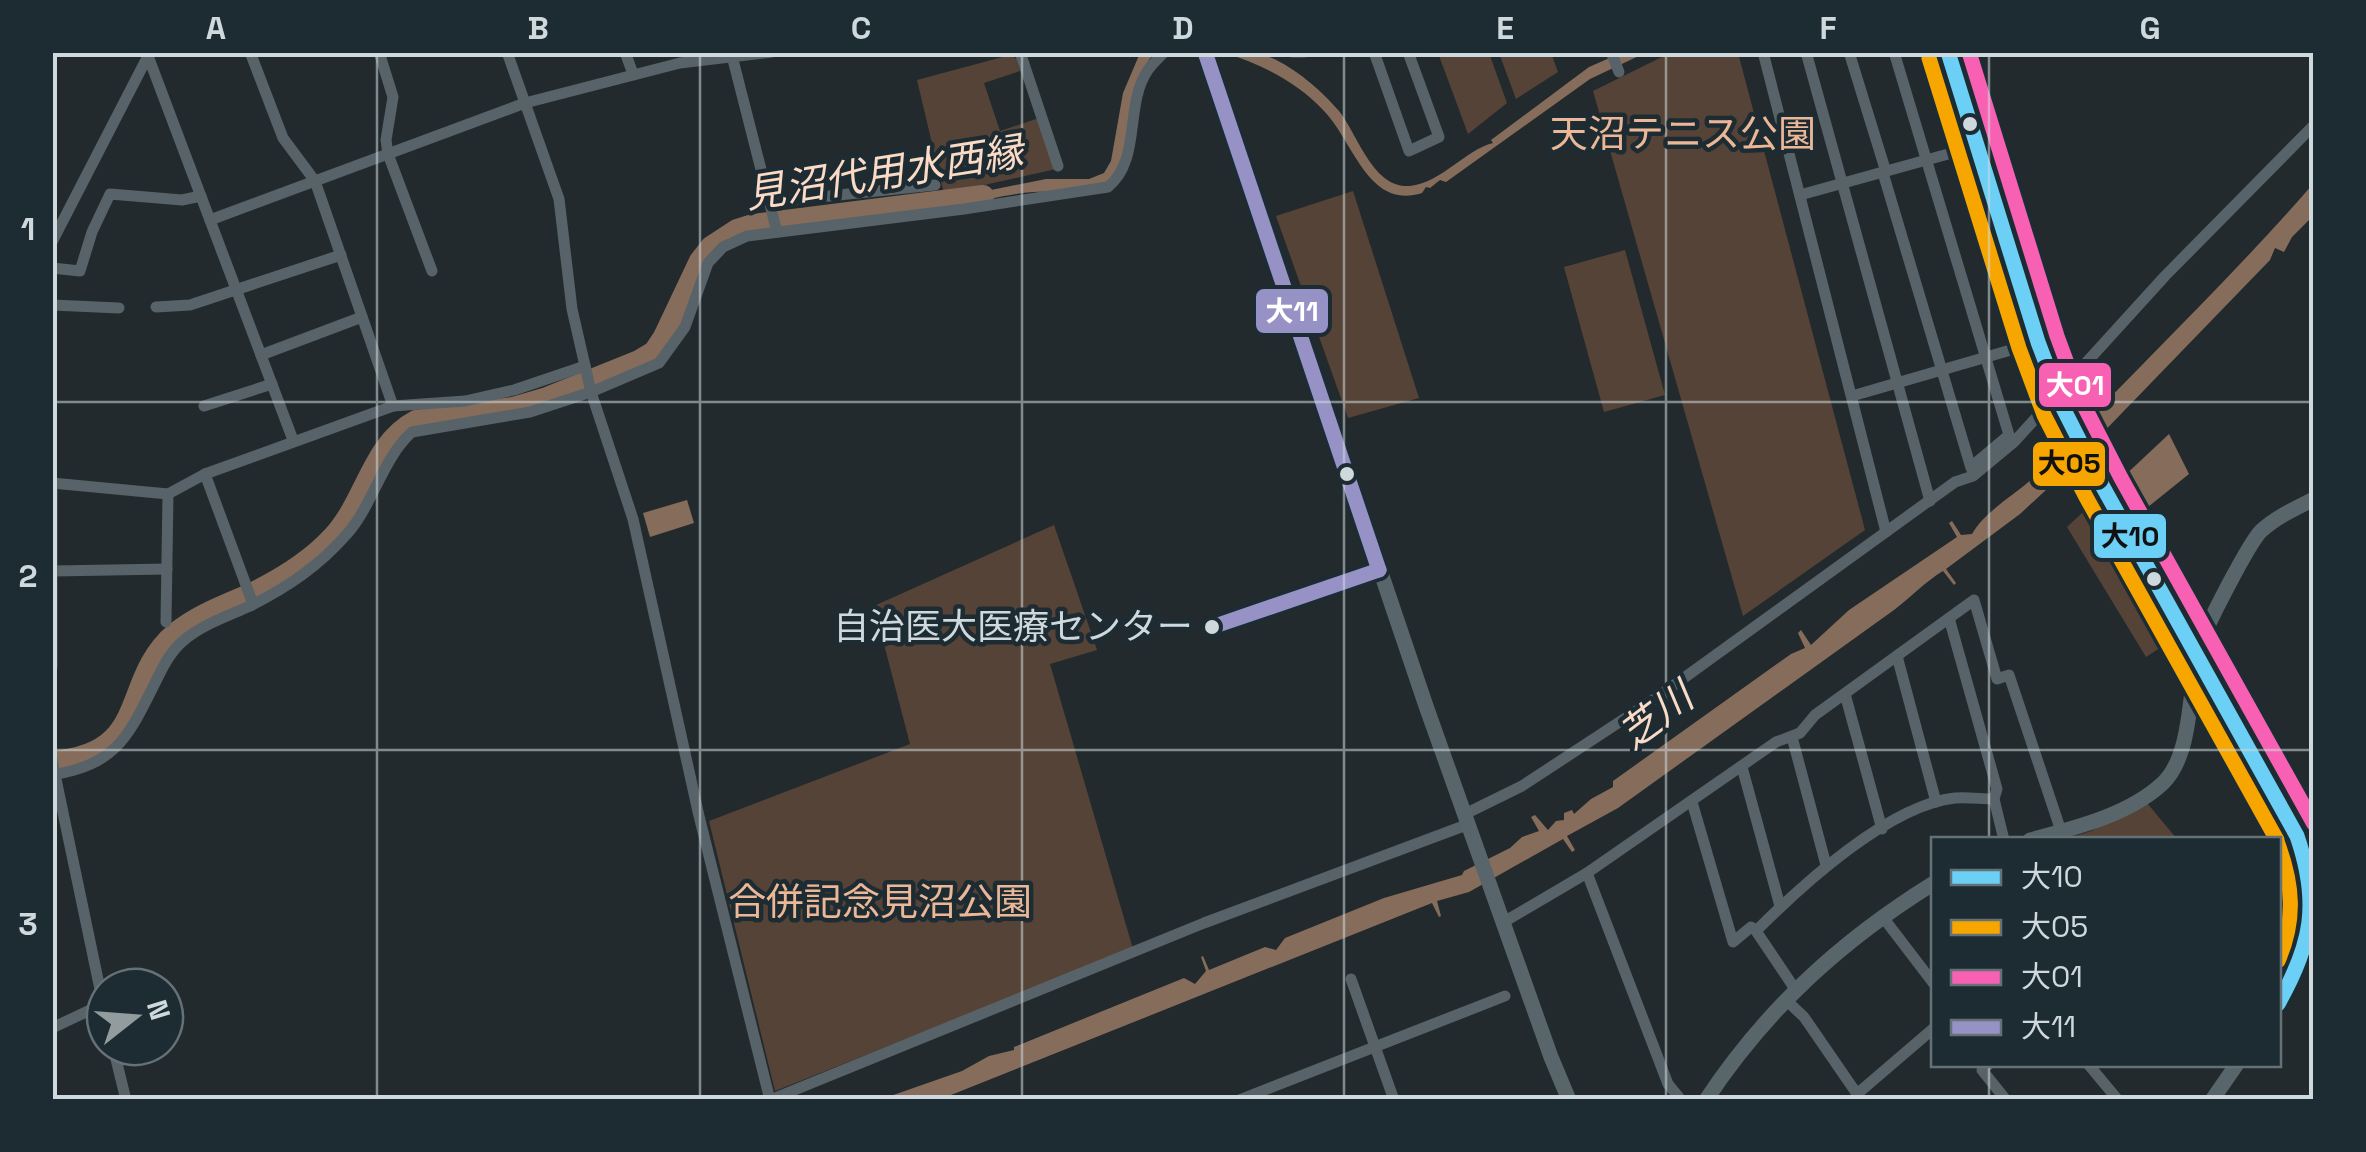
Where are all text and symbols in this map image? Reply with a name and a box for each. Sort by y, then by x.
text: A [206,8,226,48]
text: B [527,8,549,48]
text: C [851,8,871,48]
text: D [1172,8,1194,48]
text: E [1496,8,1514,48]
text: F [1819,8,1837,48]
text: G [2139,8,2161,48]
park label: 天沼テニス公園 [1550,110,1816,158]
unlabelled marker [1960,114,1980,134]
water label: 見沼代用水西縁 [742,125,1030,220]
text: 1 [21,209,35,249]
line badge: 大11 [1254,287,1330,335]
text: 大11 [1265,293,1319,329]
line badge: 大01 [2037,361,2113,409]
text: 大01 [2046,367,2104,403]
line badge: 大05 [2031,440,2107,488]
text: 大05 [2038,445,2100,481]
unlabelled marker [1337,464,1357,484]
line badge: 大10 [2092,512,2168,560]
text: 大10 [2101,518,2159,554]
text: 2 [18,556,38,596]
unlabelled marker [2144,569,2164,589]
place label: 自治医大医療センター [833,604,1193,650]
marker: 自治医大医療センター [1202,617,1222,637]
water label: 芝川 [1609,669,1706,760]
legend [1931,837,2281,1067]
text: 大10 [2021,857,2083,896]
park label: 合併記念見沼公園 [728,878,1032,926]
text: 3 [18,904,38,944]
text: 大05 [2021,907,2088,946]
text: 大01 [2021,957,2083,996]
north arrow [85,967,185,1067]
text: N [139,995,179,1024]
text: 大11 [2021,1007,2076,1046]

